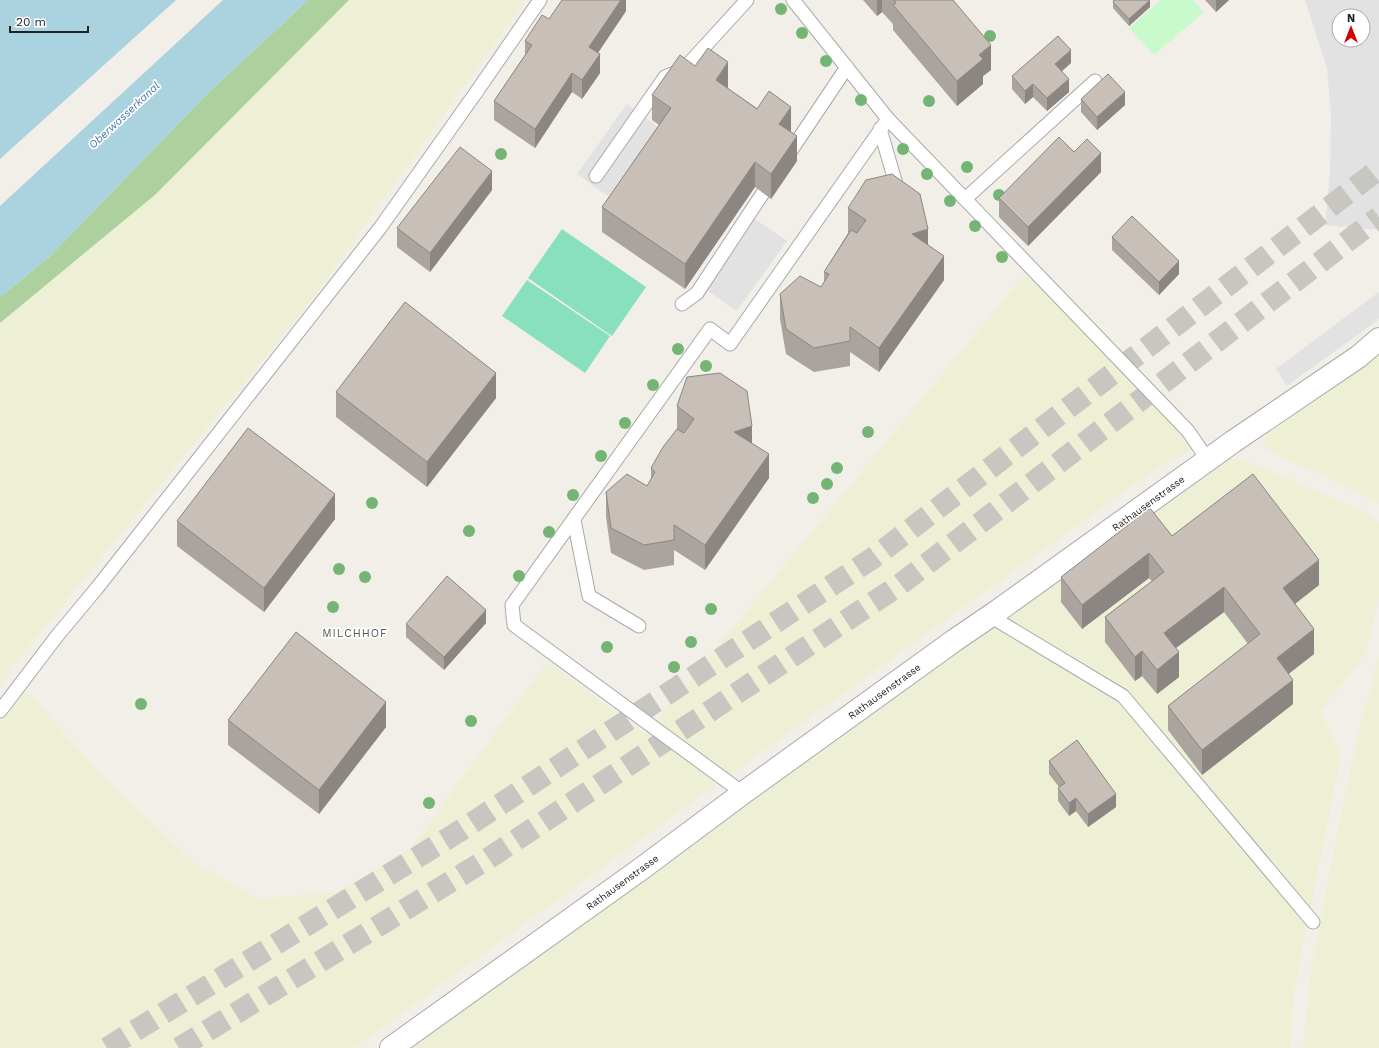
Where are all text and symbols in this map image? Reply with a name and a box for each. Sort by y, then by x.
scale bar [10,8,88,34]
north arrow [1331,8,1371,48]
text: N [1347,12,1355,25]
text: 20 m [16,15,46,29]
water label: Oberwasserkanal [86,79,163,151]
street label: Rathausenstrasse [1110,473,1187,533]
district label: MILCHHOF [322,627,388,640]
street label: Rathausenstrasse [846,661,923,721]
street label: Rathausenstrasse [584,852,661,912]

